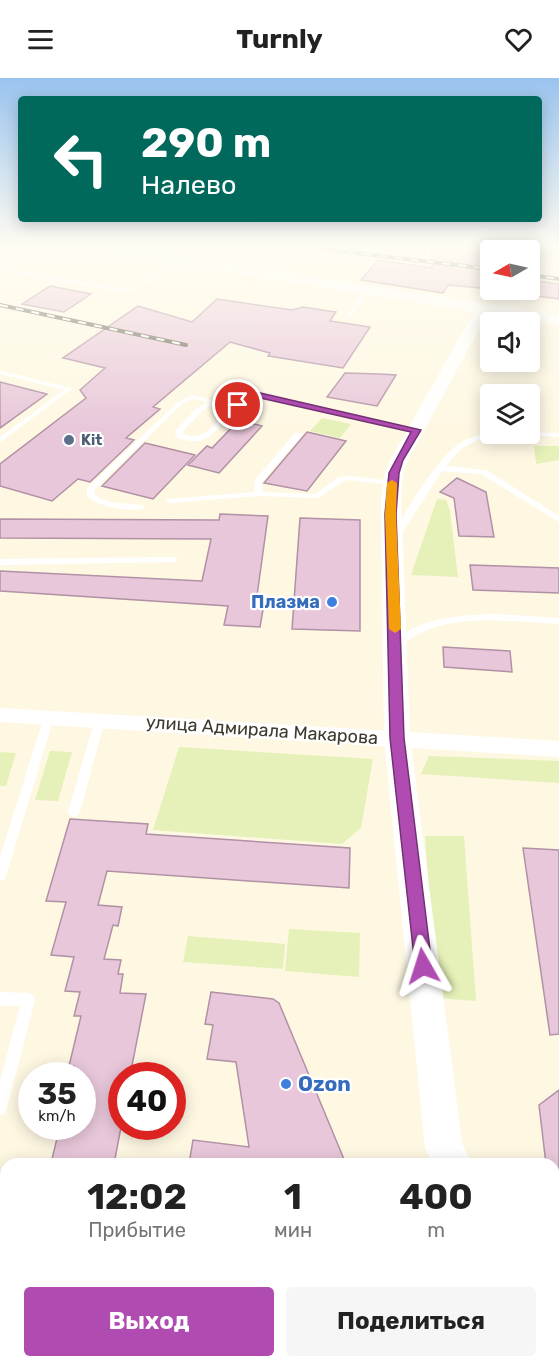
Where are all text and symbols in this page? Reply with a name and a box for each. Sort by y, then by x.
icon: menu [24,23,57,56]
text: Turnly [236,23,323,55]
icon: heart [502,23,535,56]
text: 290 m [141,118,271,168]
icon: left [42,120,120,198]
text: Налево [141,169,237,201]
north arrow [480,240,540,300]
map controls [480,240,540,444]
button: sound [480,312,540,372]
pin [212,379,263,430]
button: layers [480,384,540,444]
icon: arrive [221,388,254,421]
place label: Kit [81,431,102,449]
marker: Kit [62,433,76,447]
place label: Плазма [251,591,320,613]
marker: Плазма [325,595,339,609]
street label: улица Адмирала Макарова [145,711,379,749]
position arrow [391,934,455,998]
speed limit sign: 40 [108,1062,186,1140]
place label: Ozon [298,1071,351,1096]
text: 35 [37,1076,77,1112]
marker: Ozon [279,1077,293,1091]
text: km/h [38,1107,76,1125]
text: 12:02 [87,1175,187,1218]
text: 1 [284,1175,302,1218]
text: 400 [399,1175,473,1218]
text: Прибытие [88,1218,186,1242]
text: мин [274,1218,312,1242]
text: m [427,1218,445,1242]
button: Выход [24,1287,274,1356]
button: Поделиться [286,1287,536,1356]

